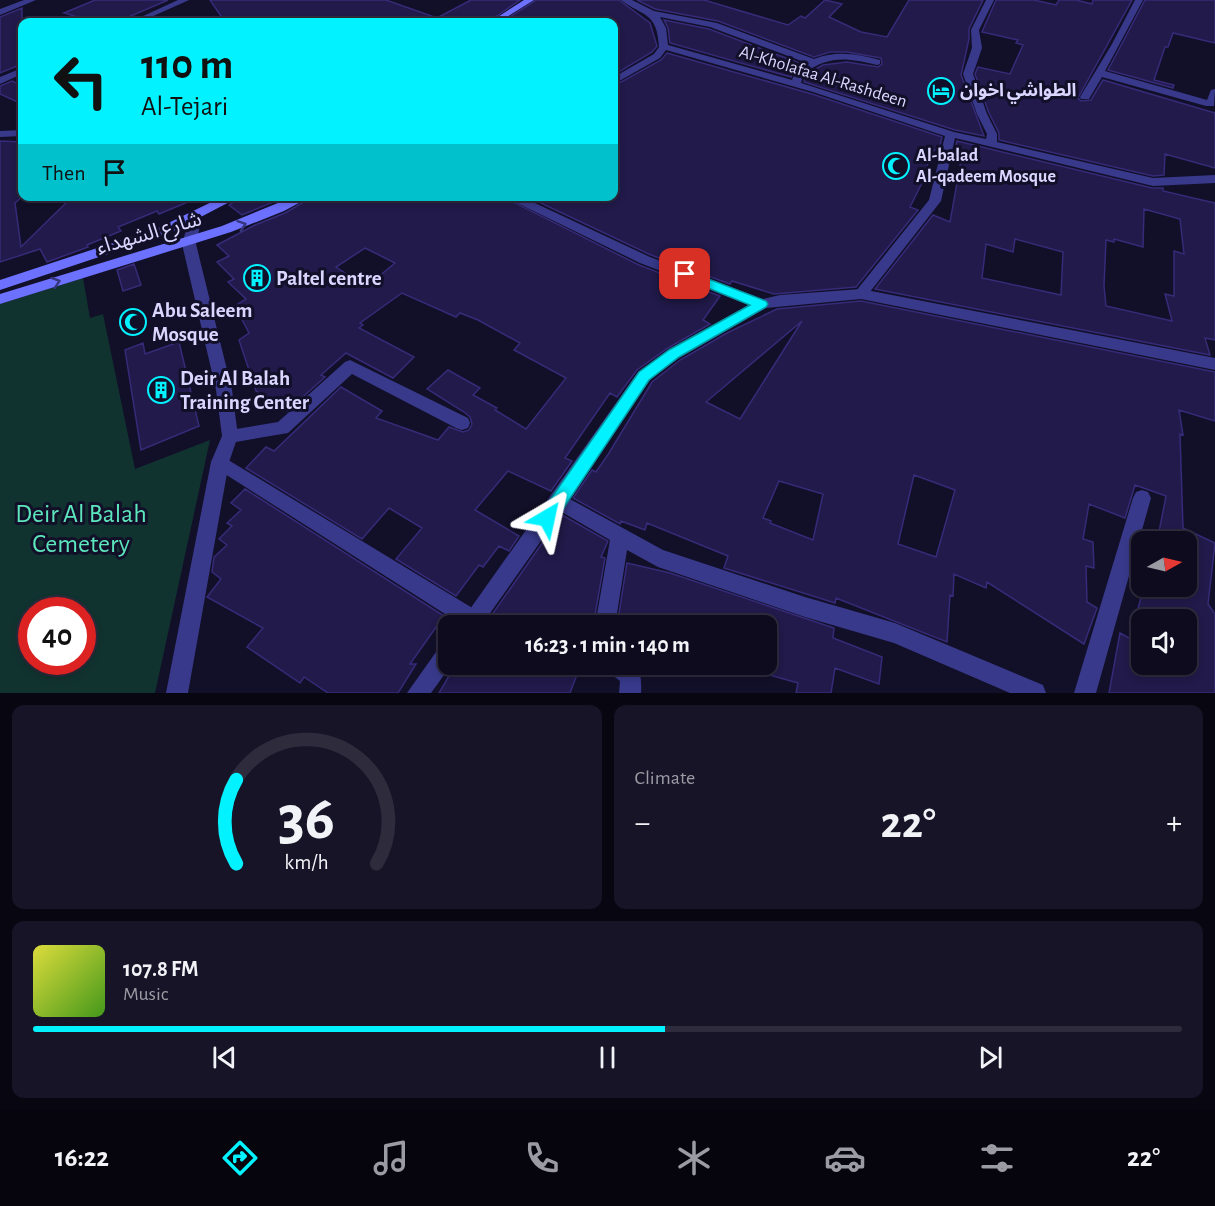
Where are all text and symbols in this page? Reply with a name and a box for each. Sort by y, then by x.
icon: left [42,42,120,120]
street label: Al-Kholafaa Al-Rashdeen [737,43,909,111]
text: 110 m [141,44,233,86]
hotel icon: الطواشي اخوان [926,76,956,106]
place label: الطواشي اخوان [960,82,1076,104]
text: Al-Tejari [141,93,228,120]
place label: Al-balad Al-qadeem Mosque [916,147,1056,186]
mosque icon: Al-balad Al-qadeem Mosque [881,151,911,181]
icon: arrive [98,156,131,189]
text: Then [42,162,86,184]
street label: شارع الشهداء [94,208,205,262]
one-way arrow [236,219,247,232]
pin [659,248,710,299]
icon: arrive [668,257,701,290]
building icon: Paltel centre [242,263,272,293]
place label: Paltel centre [276,268,382,289]
one-way arrow [50,276,61,289]
place label: Abu Saleem Mosque [152,300,252,345]
mosque icon: Abu Saleem Mosque [118,307,148,337]
place label: Deir Al Balah Training Center [180,368,310,413]
building icon: Deir Al Balah Training Center [146,375,176,405]
position arrow [515,486,579,550]
park label: Deir Al Balah Cemetery [15,501,147,557]
north arrow [1131,531,1197,597]
map controls [1131,531,1197,675]
speed limit sign: 40 [18,597,96,675]
button: sound [1131,609,1197,675]
text: 16:23 · 1 min · 140 m [525,634,690,656]
text: Climate [635,768,695,788]
text: 36 [278,788,335,850]
text: 22° [880,801,936,846]
text: − [635,807,650,840]
text: + [1166,807,1182,840]
text: km/h [285,852,329,873]
text: 107.8 FM [123,958,198,980]
text: Music [123,984,169,1004]
icon: previous [208,1041,241,1074]
icon: pause [591,1041,624,1074]
icon: next [974,1041,1007,1074]
icon: directions [219,1137,261,1179]
icon: music [370,1137,412,1179]
icon: phone [521,1137,563,1179]
icon: climate [673,1137,715,1179]
icon: car [824,1137,866,1179]
icon: filters [976,1137,1018,1179]
text: 16:22 [55,1144,109,1171]
text: 22° [1127,1144,1160,1171]

